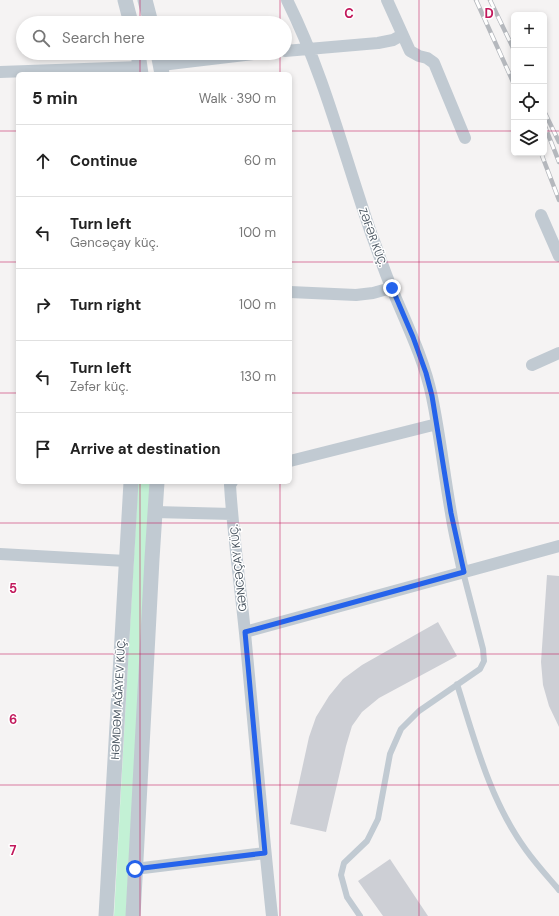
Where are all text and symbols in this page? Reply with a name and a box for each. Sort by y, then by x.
text: C [344,5,354,22]
text: D [484,5,494,22]
map controls [511,12,547,156]
button: + [511,12,547,48]
search box [16,16,292,60]
icon: search [30,27,52,49]
text: Search here [62,28,145,48]
button: − [511,48,547,84]
button: locate [511,84,547,120]
text: 5 min [32,87,78,109]
text: Walk · 390 m [199,90,276,107]
button: layers [511,120,547,156]
icon: ahead [32,150,54,172]
text: Continue [70,151,138,171]
text: 60 m [244,152,276,169]
street label: ZƏFƏR KÜÇ. [356,206,390,268]
text: Turn left [70,214,131,234]
icon: left [32,222,54,244]
text: 100 m [239,224,276,241]
text: Gəncəçay küç. [70,234,159,251]
route end [383,279,401,297]
icon: right [32,294,54,316]
text: Turn right [70,295,141,315]
text: 100 m [239,296,276,313]
text: Turn left [70,358,131,378]
icon: left [32,366,54,388]
text: 130 m [240,368,276,385]
text: Zəfər küç. [70,378,128,395]
icon: arrive [32,438,54,460]
text: Arrive at destination [70,439,221,459]
street label: GƏNCƏÇAY KÜÇ. [226,524,250,612]
text: 5 [9,580,17,597]
street label: HƏMDƏM AĞAYEV KÜÇ. [108,638,128,760]
text: 6 [9,711,17,728]
text: 7 [10,842,17,859]
route start [126,860,144,878]

